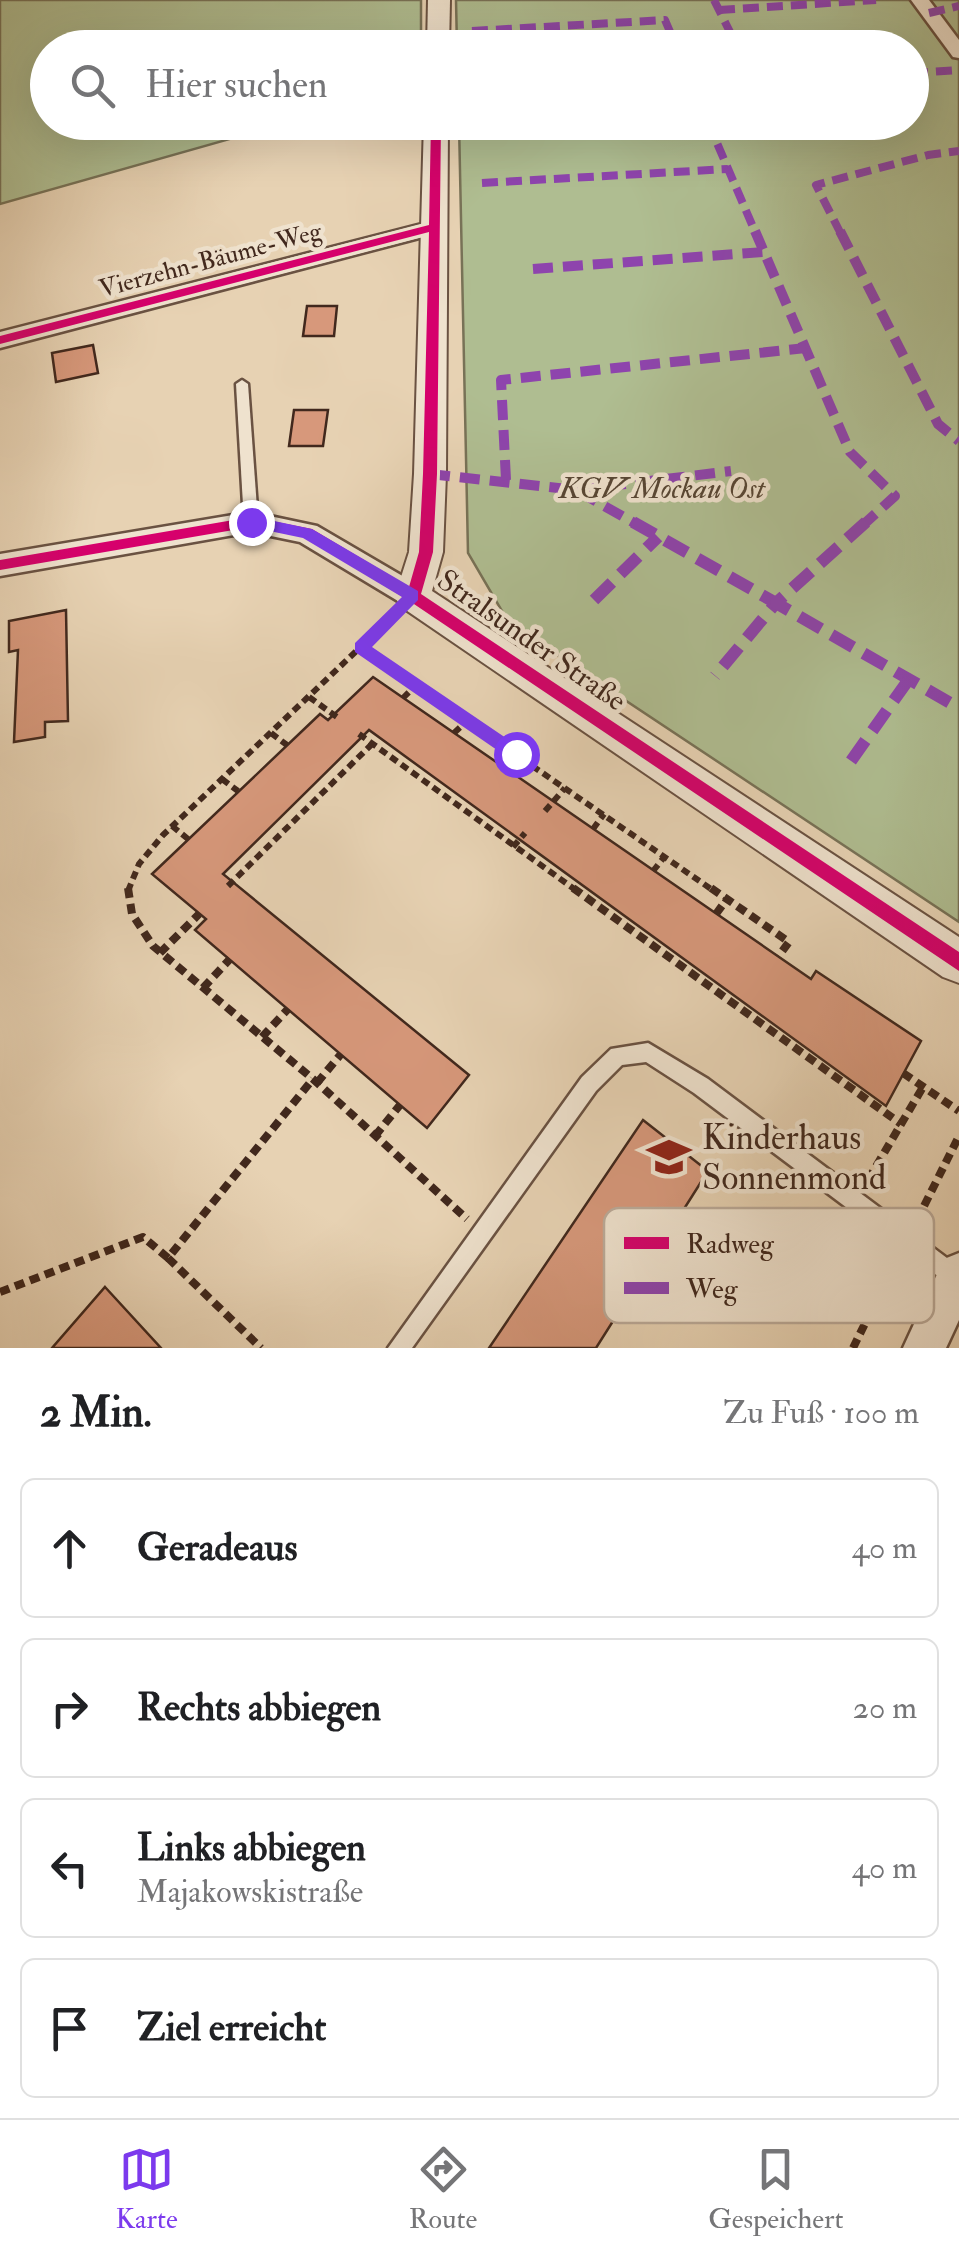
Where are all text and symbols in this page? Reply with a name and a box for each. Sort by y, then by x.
search box [30,30,929,140]
icon: search [65,58,120,113]
text: Hier suchen [145,61,328,109]
street label: Vierzehn-Bäume-Weg [96,216,326,305]
park label: KGV Mockau Ost [557,470,766,507]
route end [229,500,275,546]
street label: Stralsunder Straße [430,562,633,719]
route start [494,732,540,778]
place label: Kinderhaus Sonnenmond [702,1116,886,1200]
school or university icon: Kinderhaus Sonnenmond [645,1133,693,1181]
legend [604,1208,934,1323]
text: Radweg [686,1227,775,1262]
text: Weg [685,1272,739,1307]
text: 2 Min. [40,1387,152,1439]
text: Zu Fuß · 100 m [723,1393,919,1433]
icon: ahead [42,1521,97,1576]
text: Geradeaus [137,1524,298,1572]
text: 40 m [852,1528,917,1568]
icon: right [42,1681,97,1736]
text: Rechts abbiegen [137,1684,381,1732]
text: 20 m [853,1688,917,1728]
text: Links abbiegen [137,1824,366,1872]
icon: left [42,1841,97,1896]
text: 40 m [852,1848,917,1888]
text: Majakowskistraße [137,1872,363,1912]
icon: arrive [42,2001,97,2056]
text: Ziel erreicht [137,2004,326,2052]
tab: Karte [116,2142,178,2237]
tab: Route [409,2142,477,2237]
tab: Gespeichert [708,2142,843,2237]

